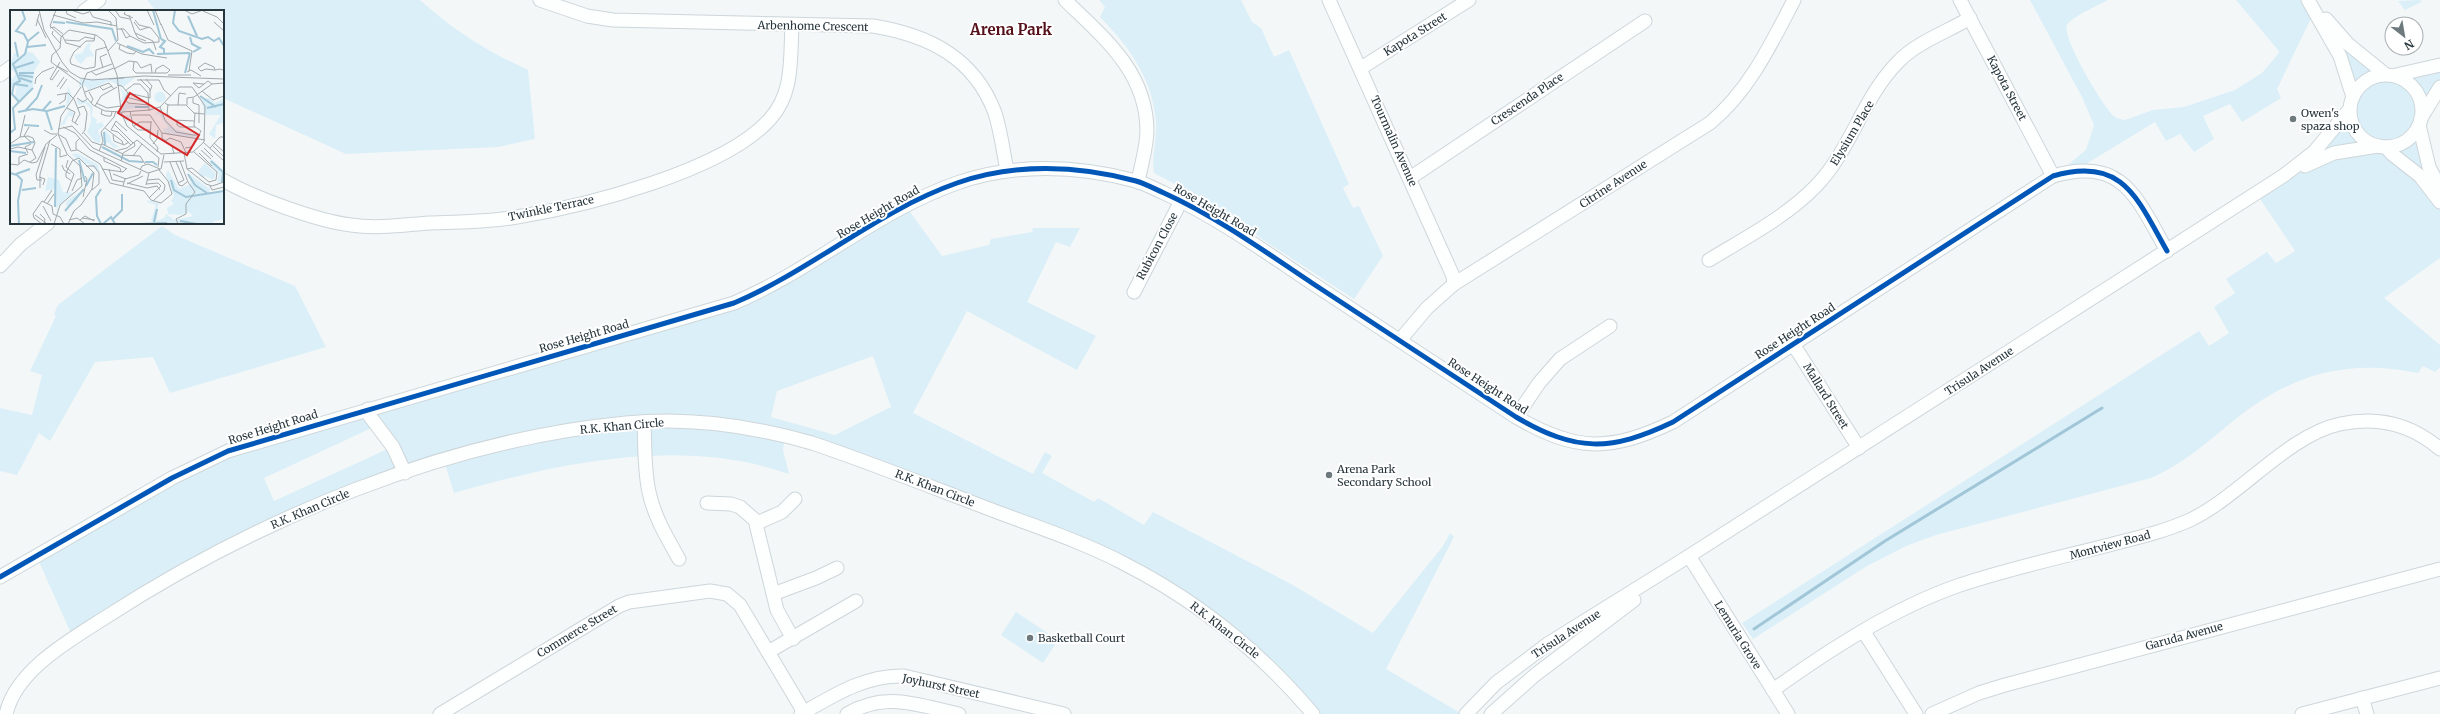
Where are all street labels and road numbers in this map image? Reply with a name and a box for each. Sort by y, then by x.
street label: Kapota Street [1381,9,1450,59]
street label: Arbenhome Crescent [756,18,869,34]
street label: Kapota Street [1984,53,2030,123]
street label: Crescenda Place [1488,70,1566,128]
street label: Tourmalin Avenue [1368,93,1420,189]
street label: Elysium Place [1827,98,1877,168]
street label: Citrine Avenue [1577,157,1650,211]
street label: Rose Height Road [1171,181,1259,239]
street label: Rose Height Road [834,183,922,241]
street label: Twinkle Terrace [507,192,595,224]
street label: Rubicon Close [1133,210,1181,282]
street label: Rose Height Road [1752,300,1838,362]
street label: Rose Height Road [537,316,631,356]
street label: Trisula Avenue [1942,344,2016,398]
street label: Rose Height Road [1445,355,1531,417]
street label: Mallard Street [1800,361,1852,432]
street label: Rose Height Road [227,407,320,447]
street label: R.K. Khan Circle [579,415,665,437]
street label: R.K. Khan Circle [893,466,977,510]
street label: R.K. Khan Circle [268,486,352,532]
street label: Montview Road [2068,527,2152,563]
street label: Lemuria Grove [1711,598,1765,672]
street label: R.K. Khan Circle [1187,599,1263,662]
street label: Commerce Street [534,601,620,660]
street label: Trisula Avenue [1529,607,1603,661]
street label: Garuda Avenue [2144,619,2224,653]
street label: Joyhurst Street [900,671,982,701]

